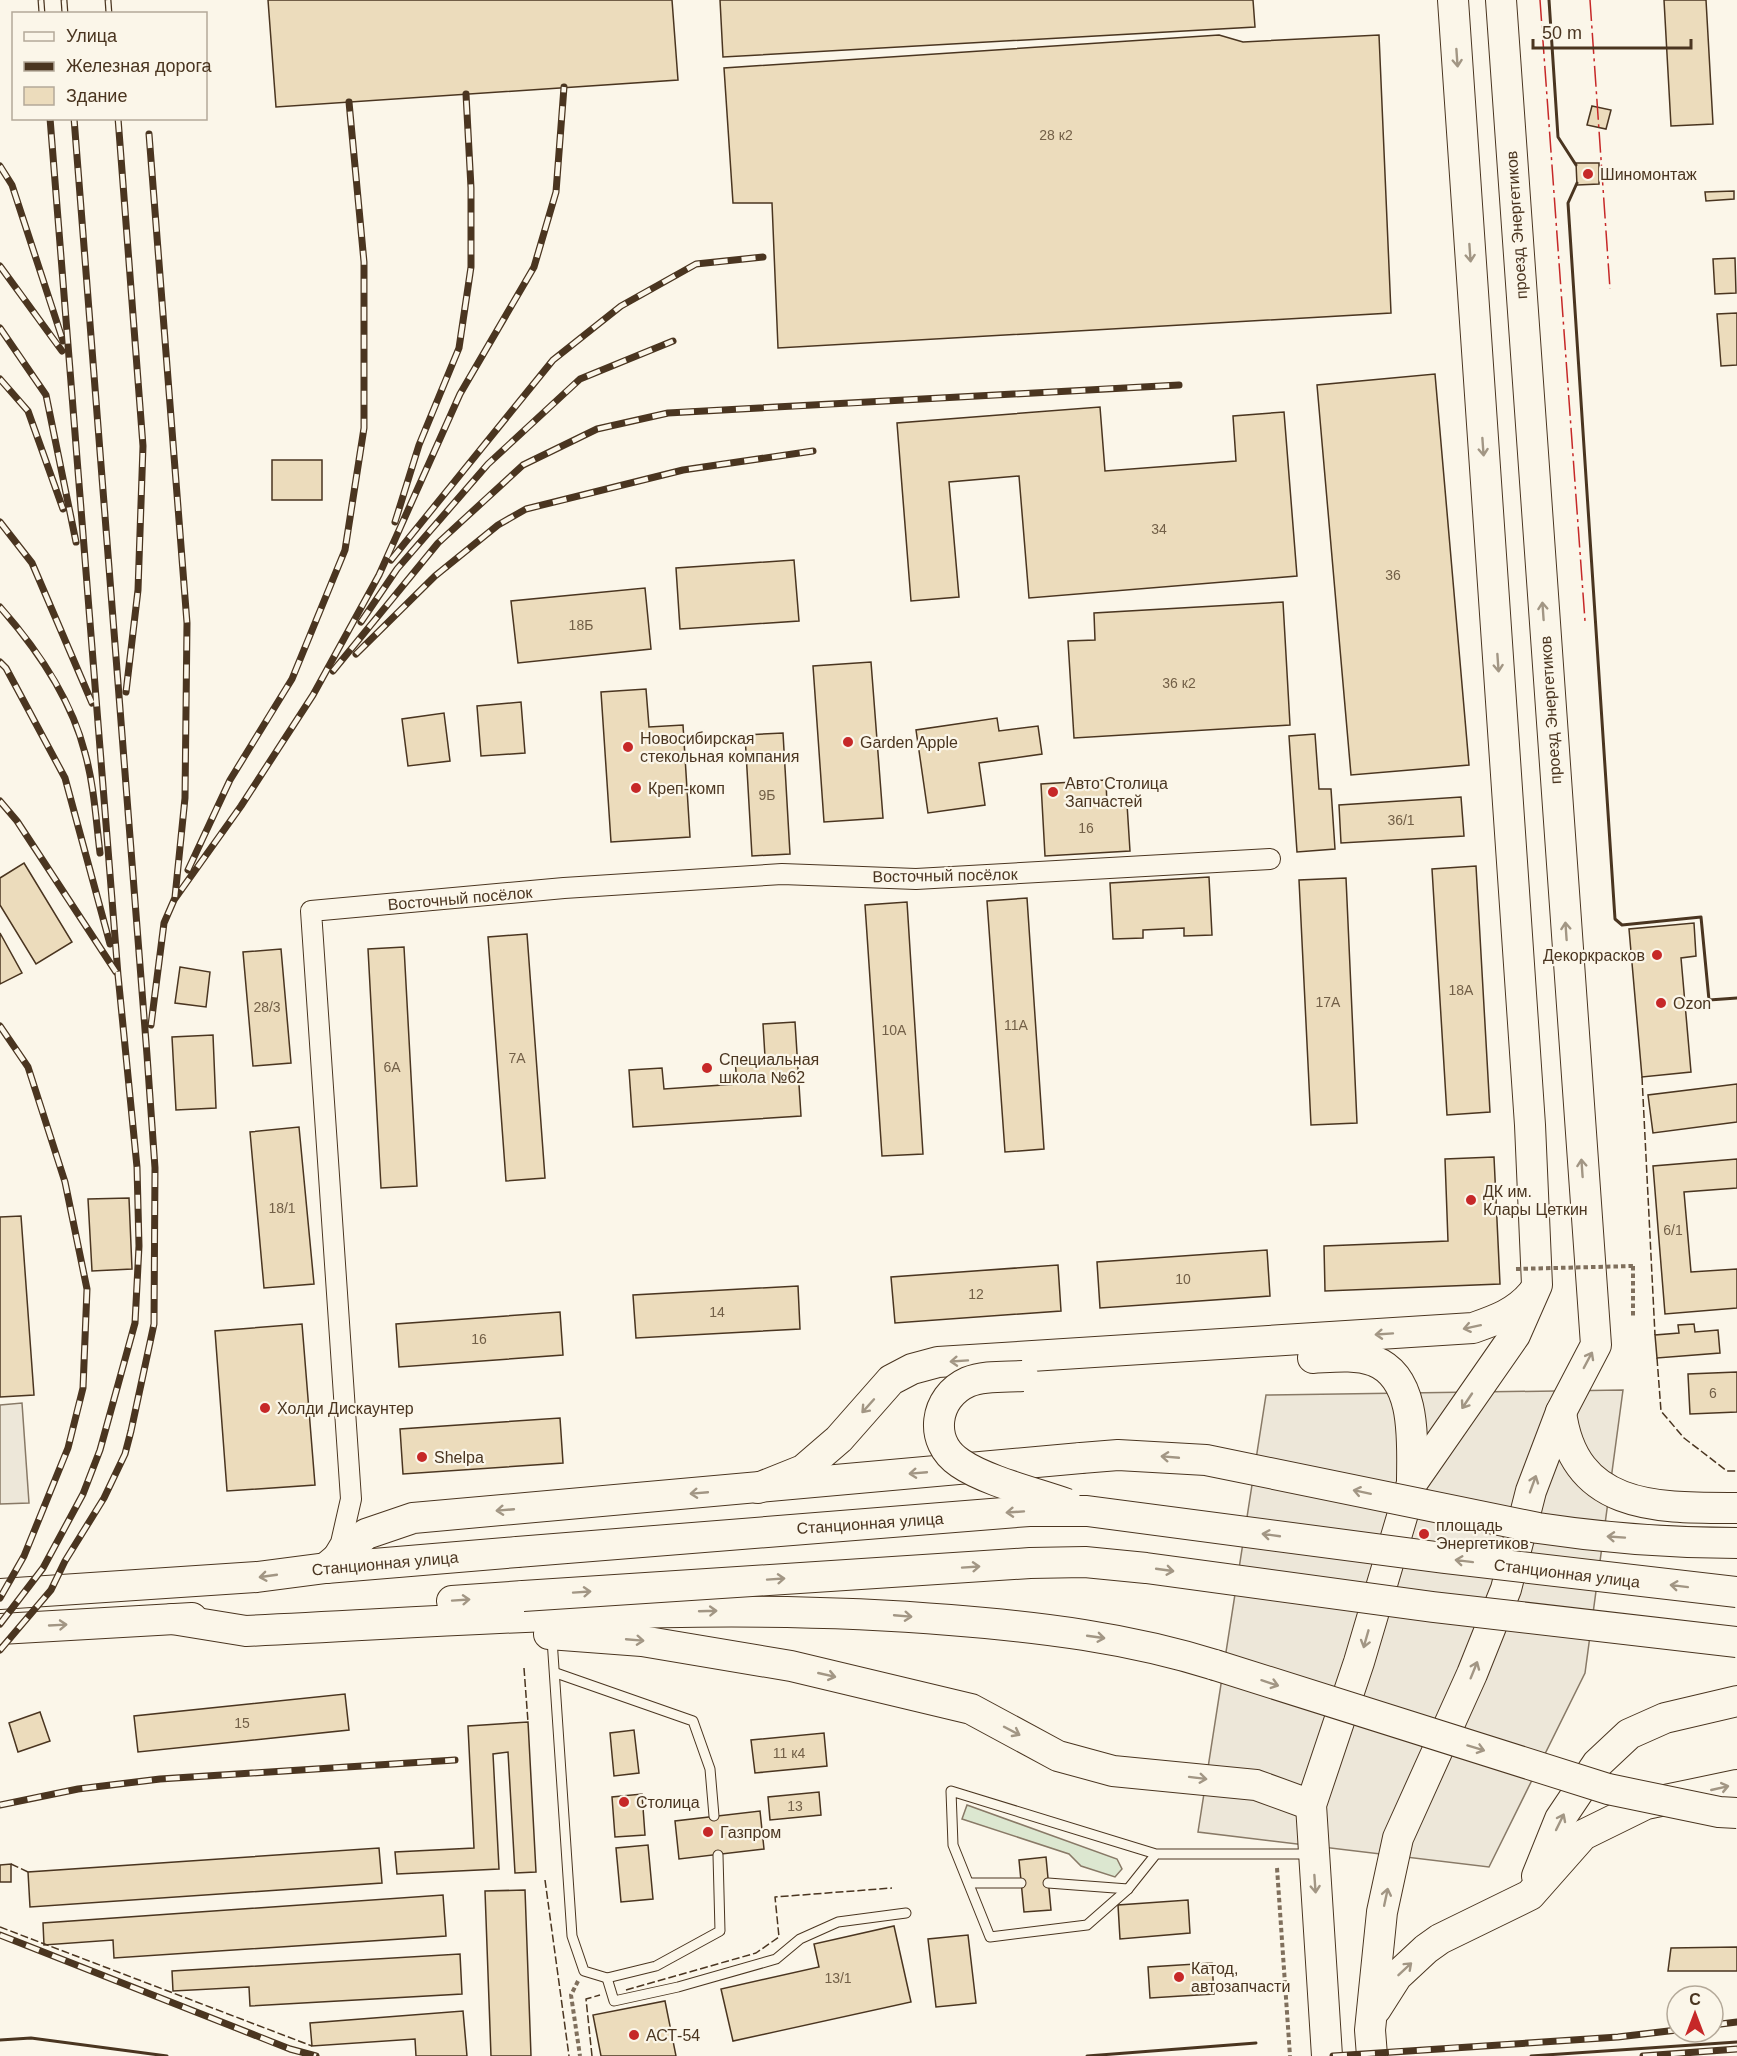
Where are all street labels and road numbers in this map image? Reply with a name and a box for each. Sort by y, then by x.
street label: проезд Энергетиков [1503,150,1530,300]
street label: проезд Энергетиков [1537,635,1564,785]
street label: Восточный посёлок [872,866,1019,885]
street label: Восточный посёлок [387,884,534,913]
street label: Станционная улица [796,1510,944,1537]
street label: Станционная улица [311,1549,459,1578]
street label: Станционная улица [1493,1556,1641,1591]

